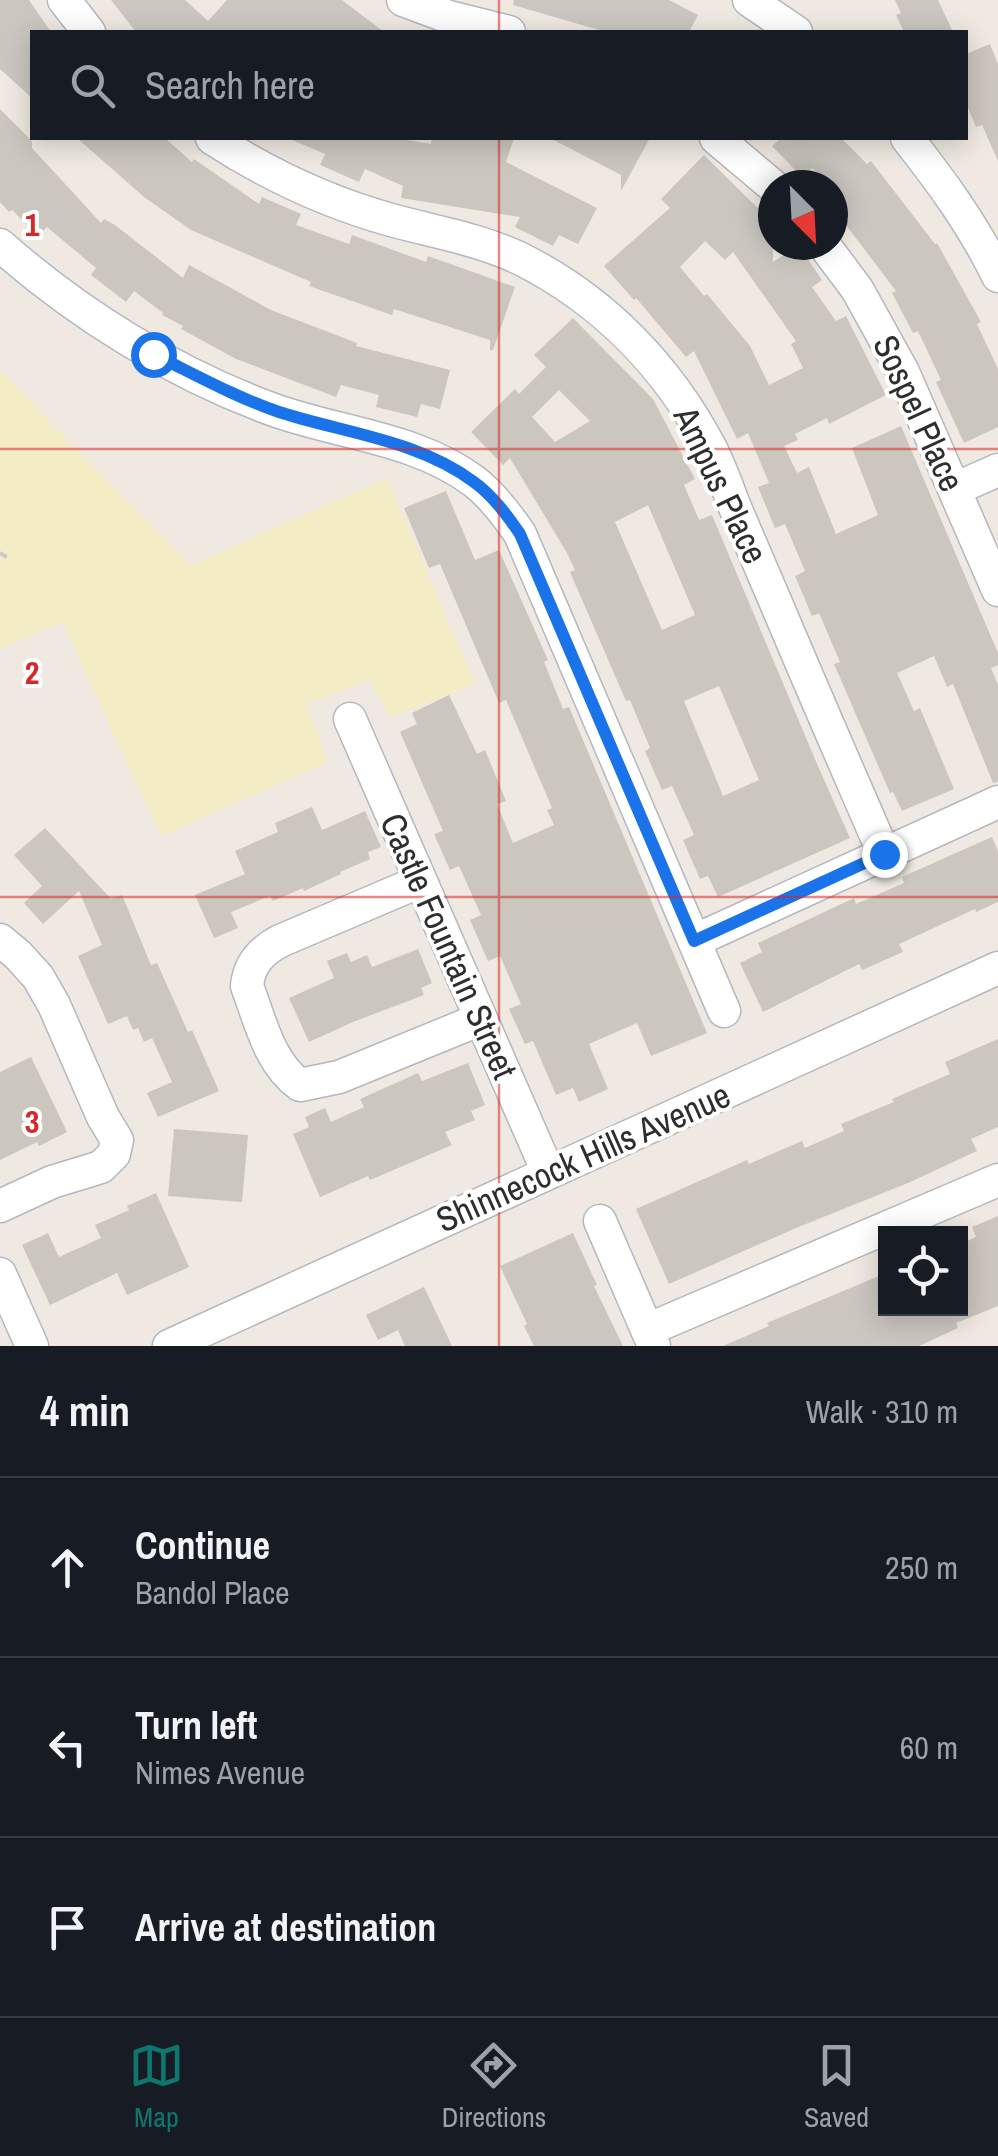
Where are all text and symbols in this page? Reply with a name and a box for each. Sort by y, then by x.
search box [30,30,968,140]
icon: search [65,58,120,113]
text: Search here [145,60,315,111]
north arrow [758,170,848,260]
text: 1 [25,203,40,246]
street label: Sospel Place [862,327,976,499]
route start [131,332,177,378]
street label: Ampus Place [662,398,779,571]
text: 2 [25,651,39,694]
street label: Castle Fountain Street [369,806,529,1086]
route end [862,832,908,878]
street label: Shinnecock Hills Avenue [429,1071,737,1243]
text: 3 [25,1100,39,1143]
map controls [878,1226,968,1316]
button: locate [878,1226,968,1316]
text: 4 min [40,1383,130,1439]
text: Walk · 310 m [806,1390,958,1433]
text: Continue [135,1520,270,1571]
icon: ahead [40,1540,95,1595]
text: 250 m [885,1546,958,1589]
text: Bandol Place [135,1571,290,1614]
text: Turn left [135,1700,257,1751]
icon: left [40,1720,95,1775]
text: 60 m [900,1726,958,1769]
text: Nimes Avenue [135,1751,305,1794]
icon: arrive [40,1900,95,1955]
text: Arrive at destination [135,1902,436,1953]
tab: Map [129,2038,184,2136]
tab: Directions [442,2038,546,2136]
tab: Saved [804,2038,869,2136]

